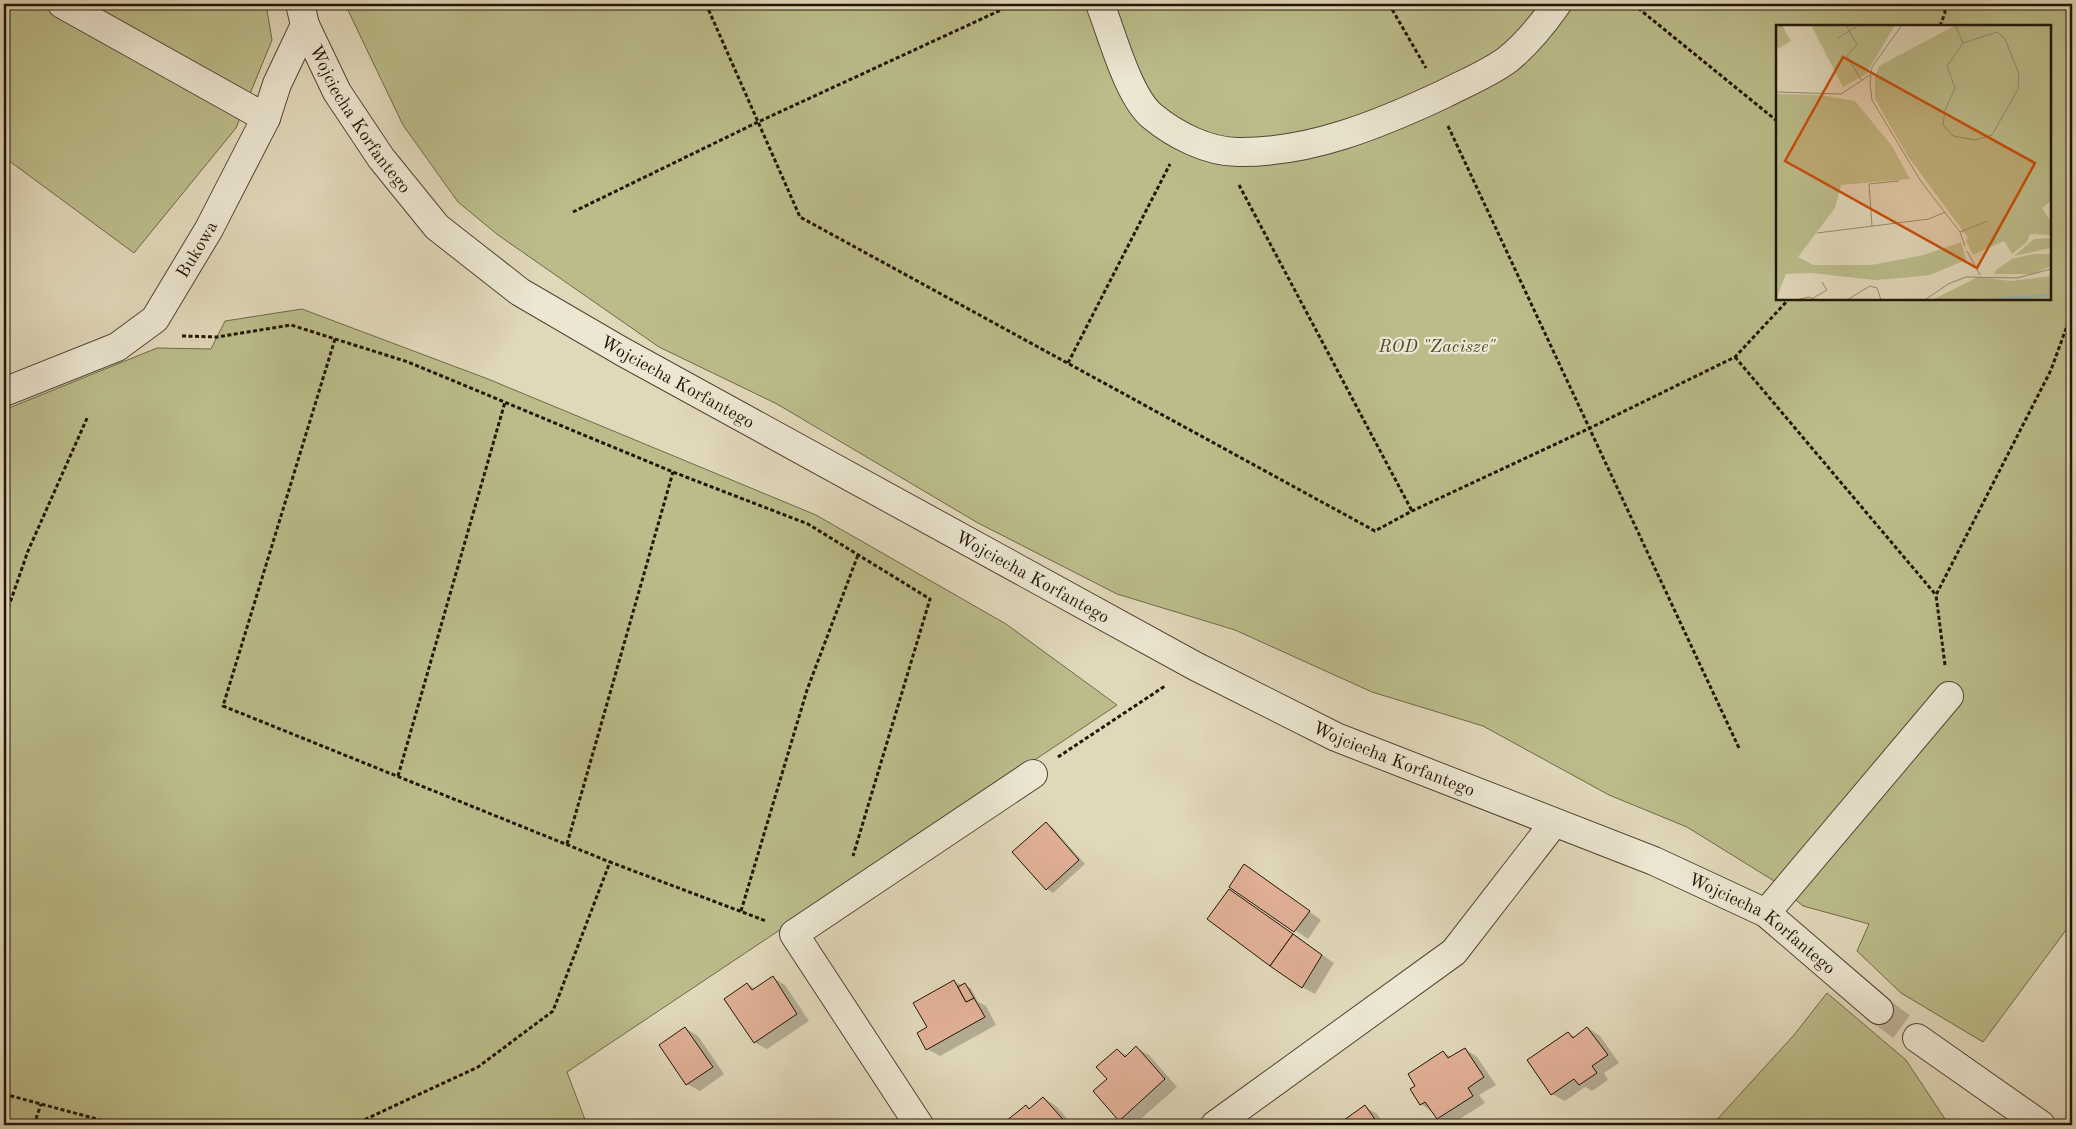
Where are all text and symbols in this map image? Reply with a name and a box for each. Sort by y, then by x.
inset map [1776,25,2051,300]
street label: Wojciecha Korfantego [306,42,414,197]
street label: Bukowa [174,219,221,281]
street label: Wojciecha Korfantego [597,333,757,432]
park label: ROD "Zacisze" [1378,338,1496,356]
street label: Wojciecha Korfantego [952,528,1112,627]
street label: Wojciecha Korfantego [1310,719,1477,800]
street label: Wojciecha Korfantego [1685,870,1838,978]

